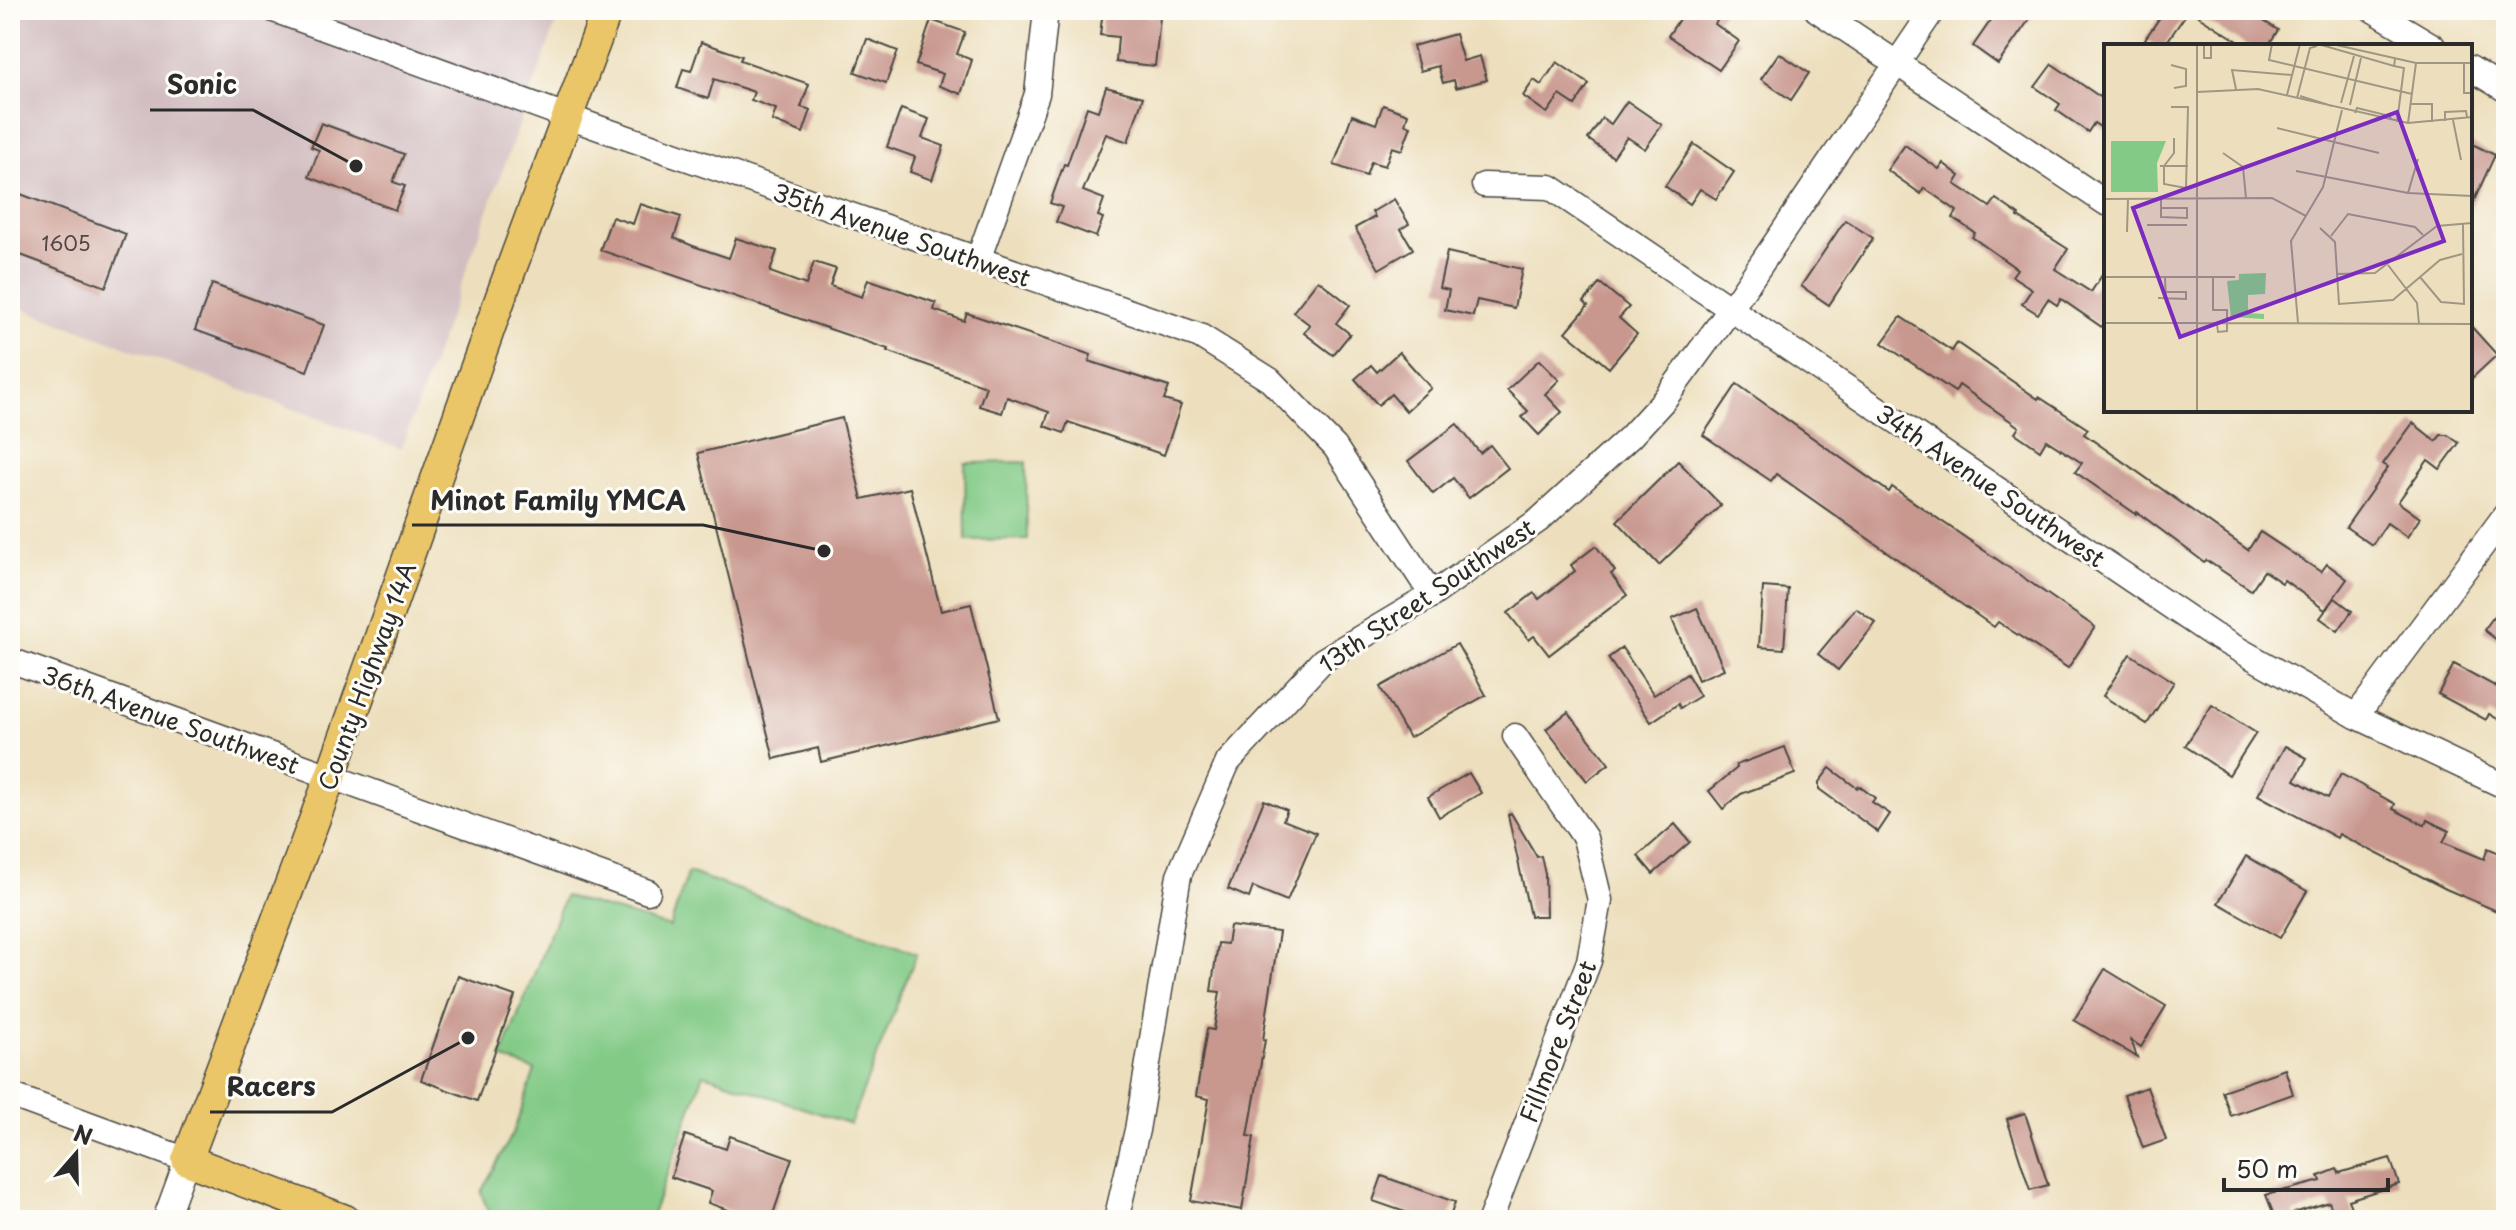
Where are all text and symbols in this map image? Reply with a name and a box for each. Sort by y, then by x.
inset map [2104,44,2472,412]
callout: Sonic [150,60,253,110]
text: Sonic [167,64,237,103]
street label: 35th Avenue Southwest [768,173,1036,295]
house number: 1605 [41,228,91,258]
street label: 34th Avenue Southwest [1869,395,2113,575]
callout: Minot Family YMCA [412,475,703,525]
text: Minot Family YMCA [430,480,686,519]
street label: 13th Street Southwest [1311,509,1541,681]
street label: County Highway 14A [308,557,424,795]
street label: 36th Avenue Southwest [37,656,305,782]
street label: Fillmore Street [1510,955,1605,1127]
callout: Racers [210,1062,332,1112]
text: Racers [226,1066,316,1105]
north arrow [36,1114,116,1194]
text: N [70,1115,97,1152]
scale bar [2224,1142,2388,1192]
text: 50 m [2236,1150,2298,1186]

